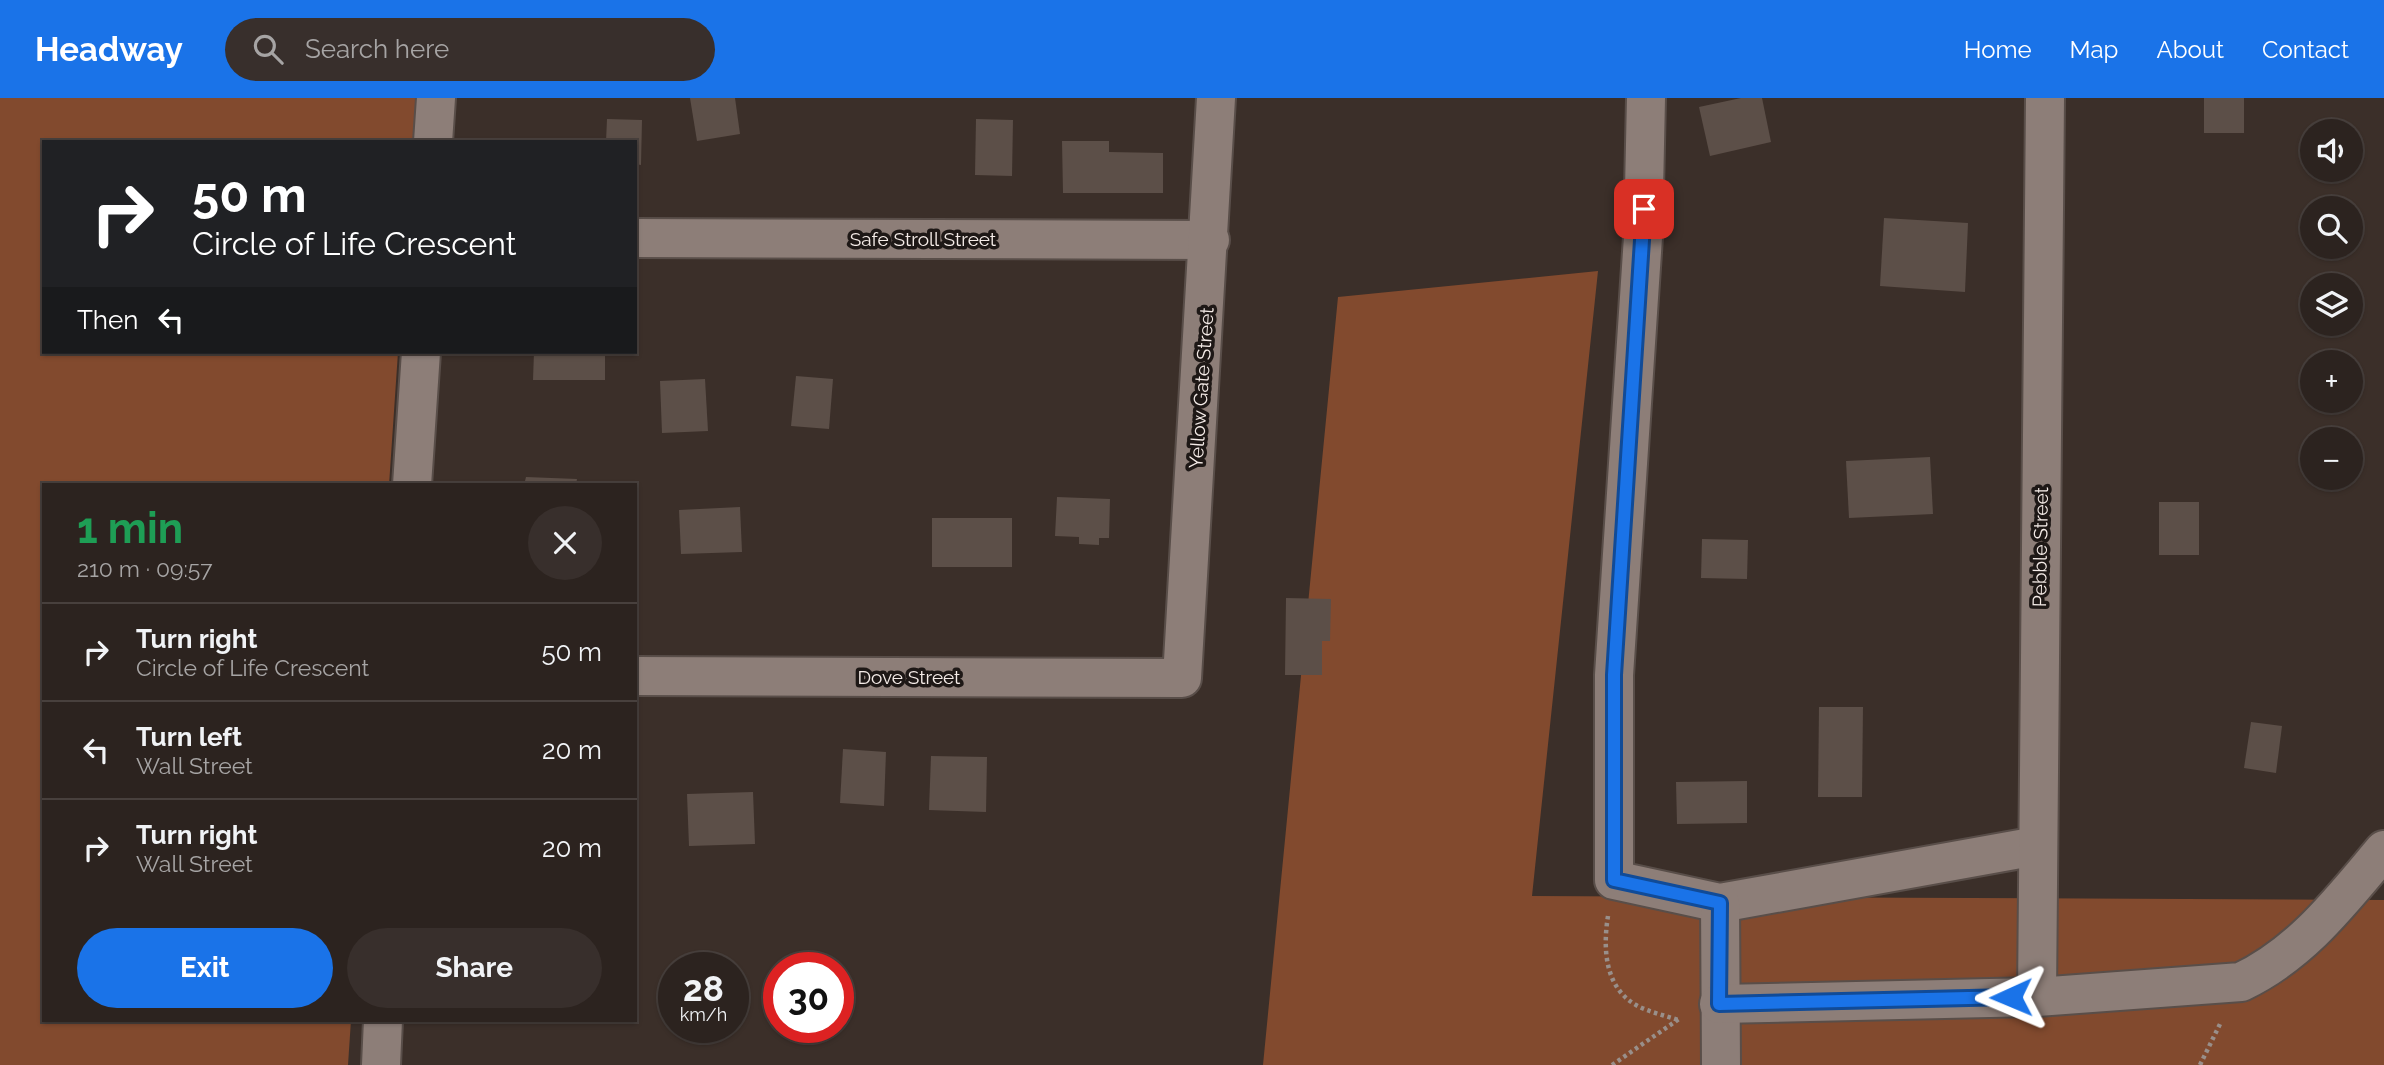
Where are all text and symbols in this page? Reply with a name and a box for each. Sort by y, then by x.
search box [225,18,715,81]
text: Headway [35,30,183,69]
icon: search [249,30,287,68]
text: Search here [305,34,449,64]
text: Home [1964,35,2032,64]
text: Map [2070,35,2118,64]
text: About [2156,35,2224,64]
text: Contact [2262,35,2349,64]
map controls [2300,119,2363,490]
button: sound [2300,119,2363,182]
text: 50 m [192,166,307,223]
icon: right [77,168,168,259]
pin [1614,179,1674,239]
icon: arrive [1625,190,1663,228]
button: search [2300,196,2363,259]
text: Circle of Life Crescent [192,225,517,262]
street label: Safe Stroll Street [850,228,997,250]
button: layers [2300,273,2363,336]
icon: left [152,301,190,339]
text: Then [77,305,138,335]
street label: Yellow Gate Street [1184,306,1218,469]
button: + [2300,350,2363,413]
button: − [2300,427,2363,490]
street label: Pebble Street [2028,486,2052,607]
text: 1 min [77,504,183,553]
button: close [528,506,602,580]
text: 210 m · 09:57 [77,555,213,582]
text: Turn right [136,624,257,654]
icon: right [77,633,115,671]
text: 50 m [541,637,602,667]
text: Circle of Life Crescent [136,654,369,681]
street label: Dove Street [857,666,961,688]
text: Turn left [136,722,242,752]
icon: left [77,731,115,769]
text: 20 m [542,735,602,765]
text: Wall Street [136,752,253,779]
text: Turn right [136,820,257,850]
icon: right [77,829,115,867]
text: 20 m [542,833,602,863]
text: Wall Street [136,850,253,877]
button: Exit [77,928,333,1008]
button: Share [347,928,602,1008]
speed limit sign: 30 [763,952,854,1043]
position arrow [1974,960,2048,1034]
text: 28 [683,968,724,1009]
text: km/h [680,1004,727,1025]

